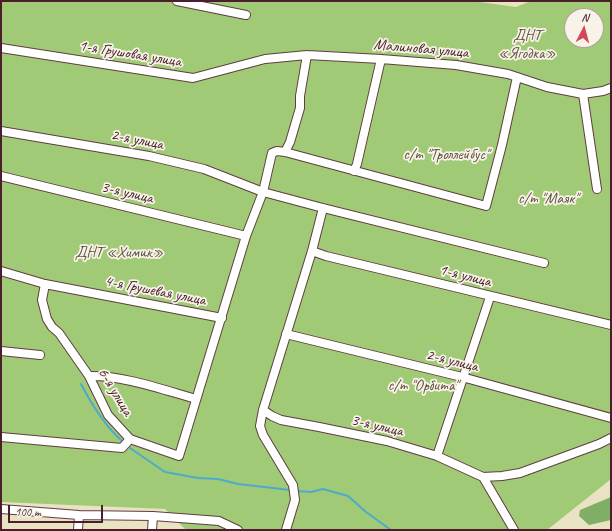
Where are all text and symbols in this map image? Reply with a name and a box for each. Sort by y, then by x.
north arrow [564,8,604,48]
text: N [581,10,589,24]
park label: ДНТ «Ягодка» [498,26,556,64]
street label: Малиновая улица [373,35,469,63]
street label: 1-я Грушовая улица [77,36,183,72]
street label: 2-я улица [109,126,165,154]
park label: с/т "Троллейбус" [403,145,489,165]
street label: 3-я улица [99,178,155,208]
park label: с/т "Маяк" [518,189,578,209]
park label: ДНТ «Химик» [75,243,163,263]
street label: 1-я улица [437,260,493,292]
street label: 4-я Грушевая улица [103,272,207,310]
street label: 2-я улица [424,345,480,377]
street label: 6-я улица [93,364,137,420]
park label: с/т "Орбита" [388,376,458,396]
street label: 3-я улица [349,411,405,441]
scale bar [10,497,105,523]
text: 100 m [15,504,41,520]

